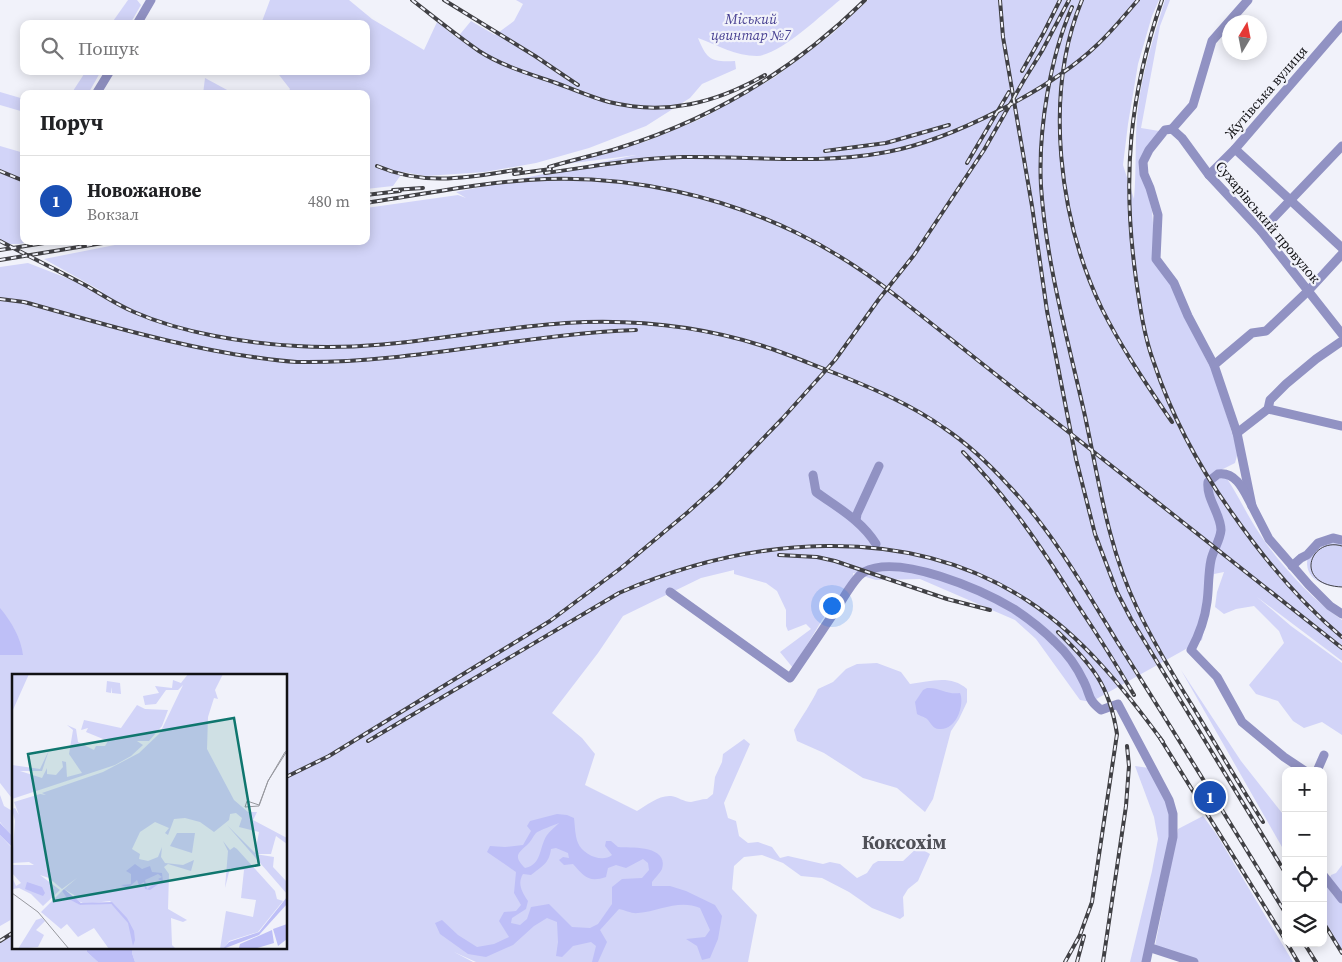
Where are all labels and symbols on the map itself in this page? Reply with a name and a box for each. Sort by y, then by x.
park label: Міський цвинтар №7 [711,9,792,45]
north arrow [1222,15,1267,60]
street label: Жутівська вулиця [1220,41,1312,143]
street label: Сухарівський провулок [1211,157,1325,288]
your location [819,593,845,619]
inset map [12,674,288,950]
pin: 1 [1194,778,1226,816]
district label: Коксохім [862,829,946,855]

